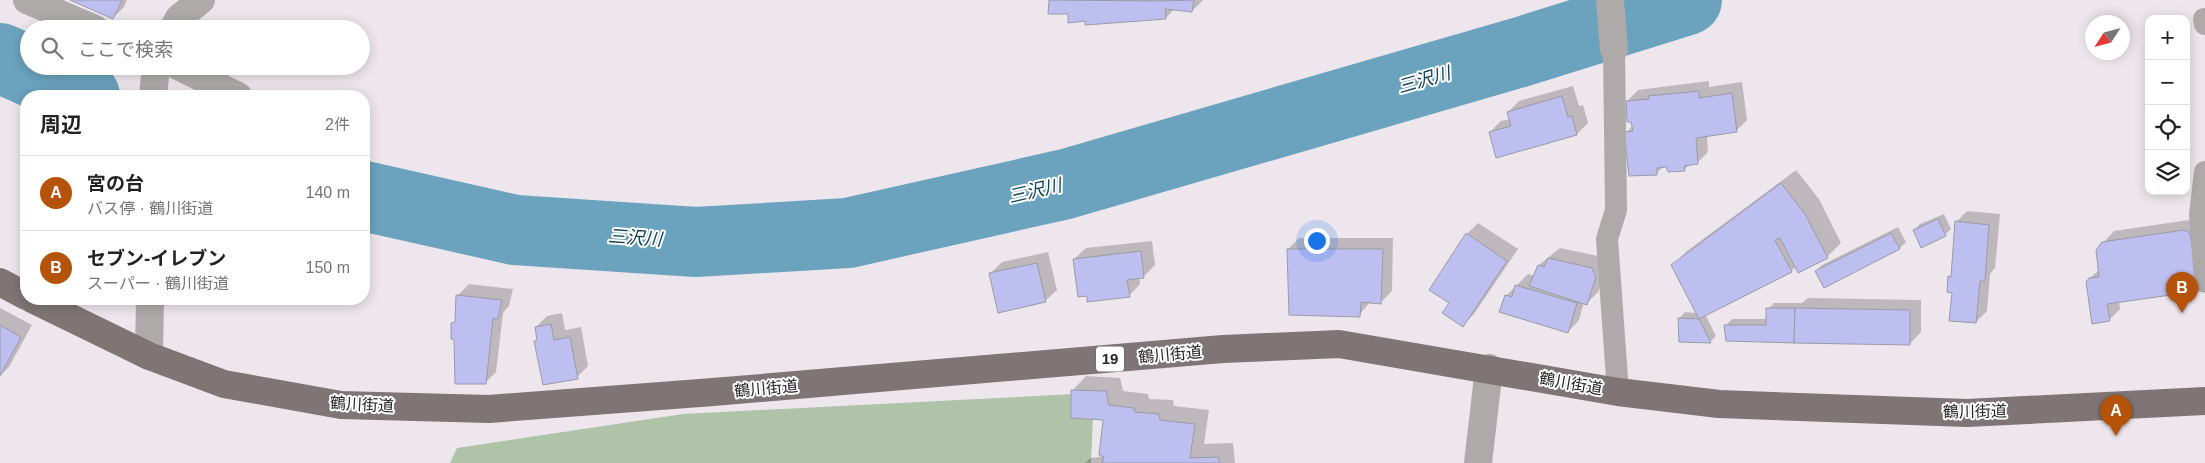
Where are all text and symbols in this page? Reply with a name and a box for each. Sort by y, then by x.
north arrow [2085,15,2130,60]
map controls [2145,15,2190,195]
button: + [2145,15,2190,60]
search box [20,20,370,75]
icon: search [38,34,66,62]
text: ここで検索 [78,39,173,60]
button: − [2145,60,2190,105]
water label: 三沢川 [1395,62,1455,97]
button: locate [2145,105,2190,150]
text: 周辺 [40,113,82,136]
text: 2件 [325,116,350,133]
button: layers [2145,150,2190,195]
text: 宮の台 [87,173,144,194]
water label: 三沢川 [1006,175,1066,207]
text: A [50,184,62,201]
text: 140 m [306,184,350,201]
text: バス停 · 鶴川街道 [87,200,213,217]
water label: 三沢川 [607,226,665,250]
your location [1304,228,1330,254]
text: セブン-イレブン [87,248,226,269]
text: B [50,259,62,276]
text: 150 m [306,259,350,276]
pin: B [2166,272,2198,313]
text: スーパー · 鶴川街道 [87,275,229,292]
street label: 鶴川街道 [1137,343,1203,366]
road number: 19 [1096,346,1124,372]
street label: 鶴川街道 [1538,370,1604,397]
street label: 鶴川街道 [733,377,799,400]
street label: 鶴川街道 [330,394,394,415]
pin: A [2100,395,2132,436]
street label: 鶴川街道 [1943,402,2007,421]

